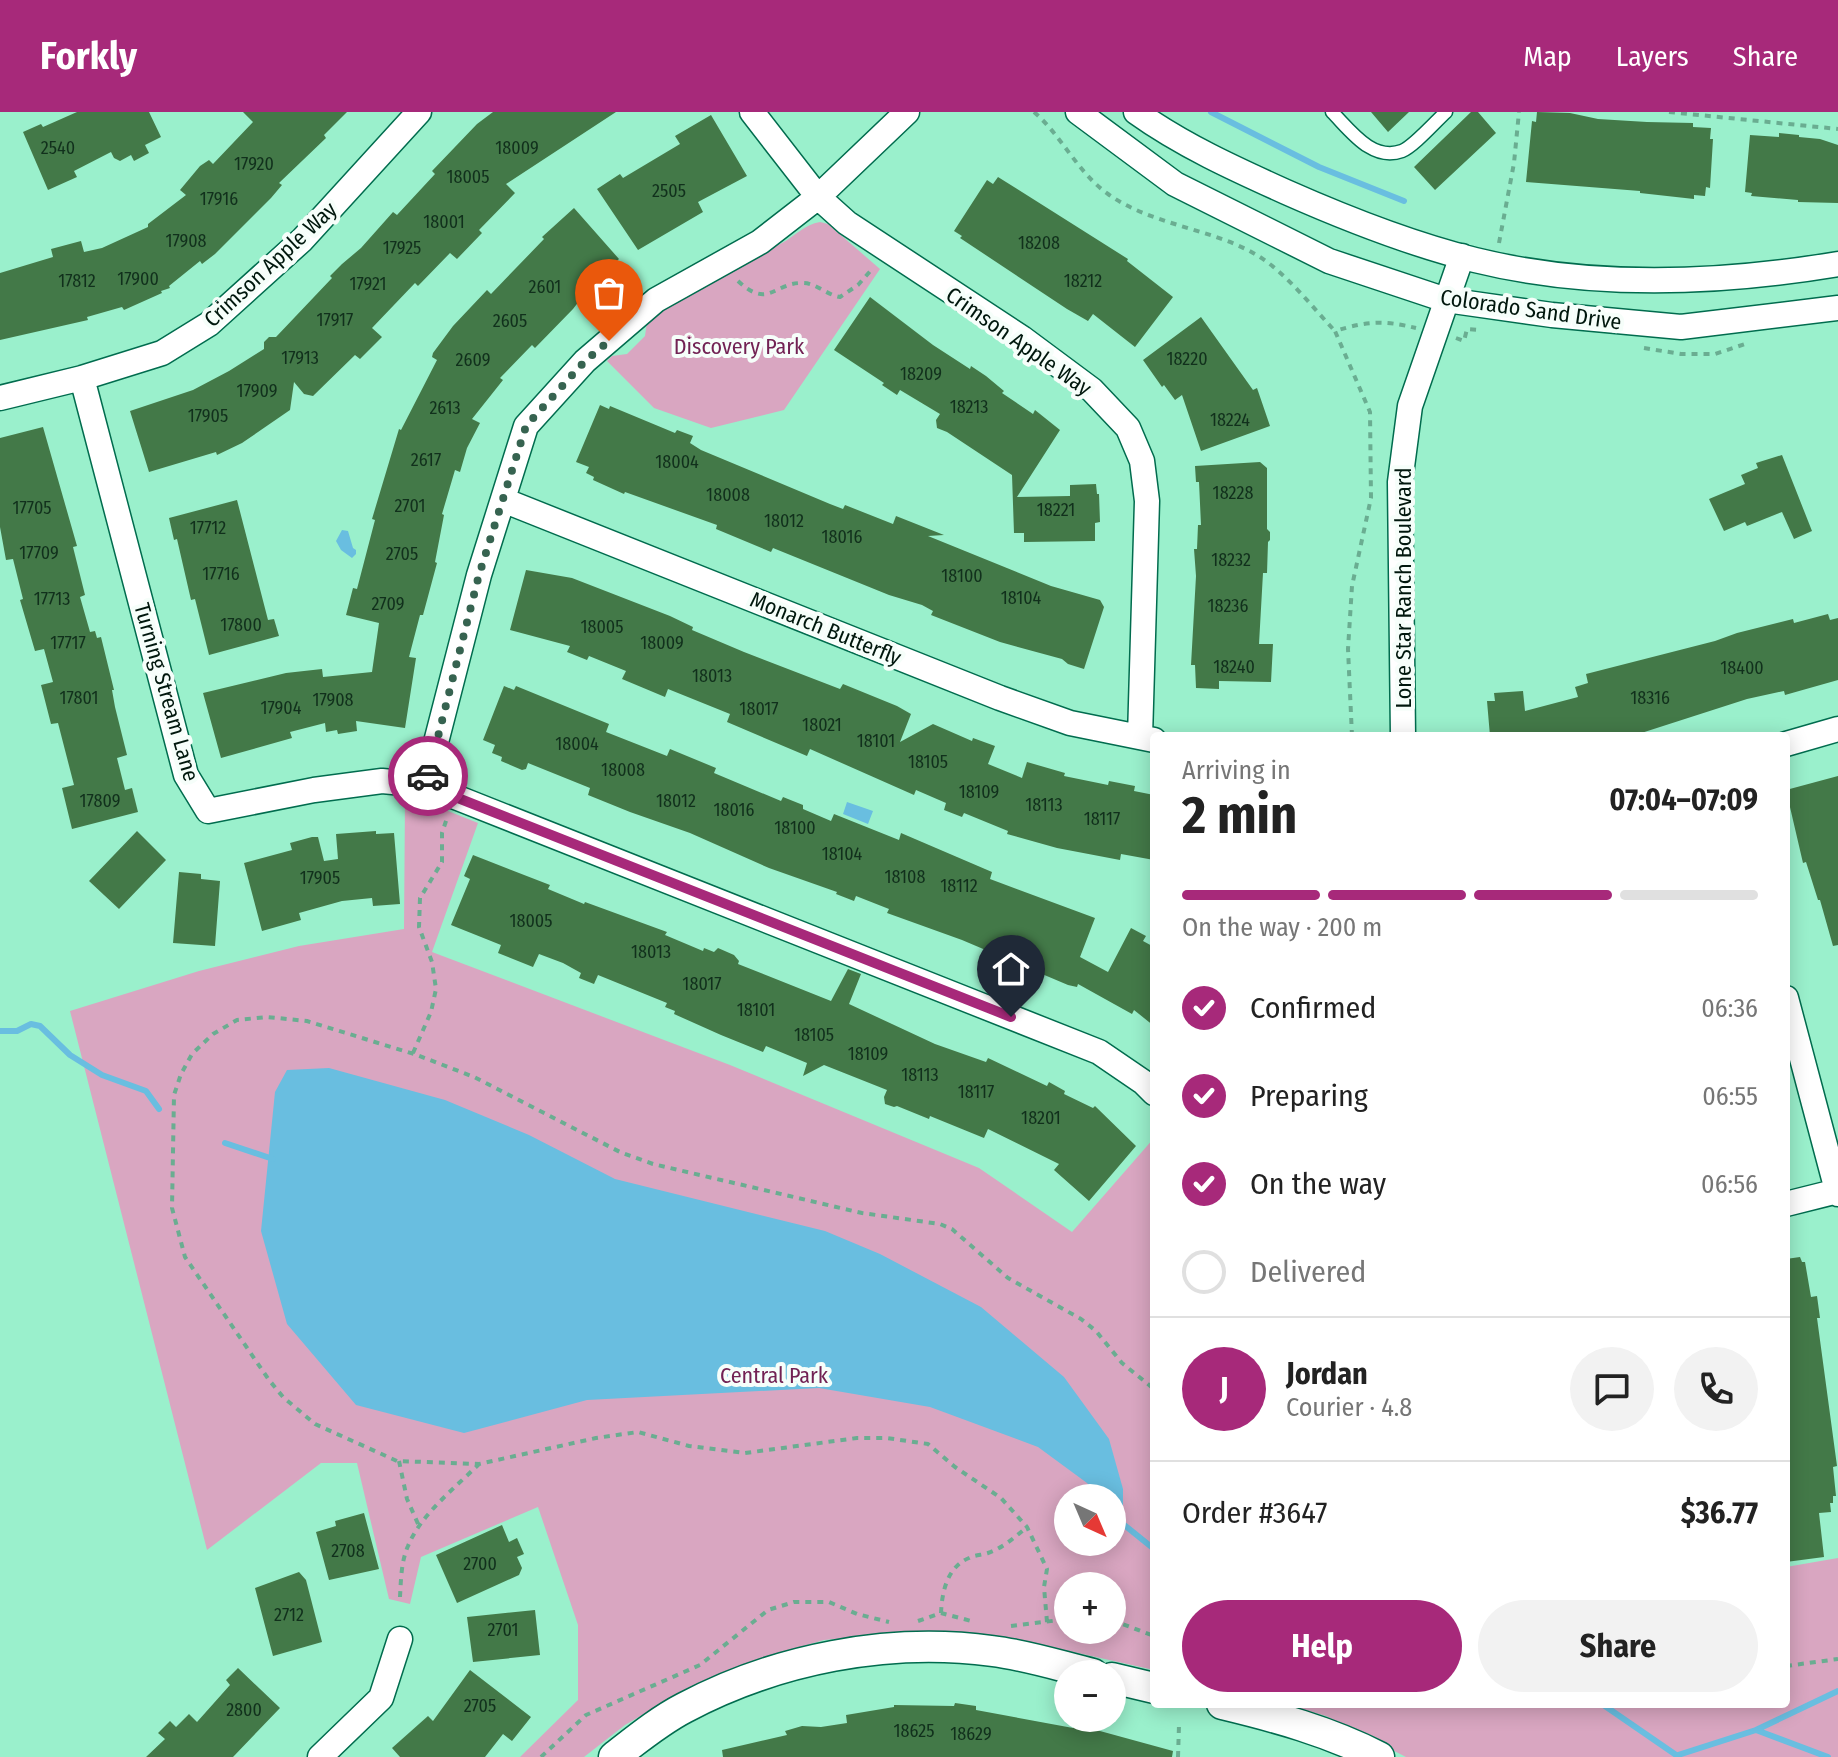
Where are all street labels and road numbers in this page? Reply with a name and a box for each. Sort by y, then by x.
street label: Crimson Apple Way [198,196,342,333]
street label: Crimson Apple Way [941,281,1097,402]
street label: Colorado Sand Drive [1439,283,1623,336]
street label: Lone Star Ranch Boulevard [1390,467,1417,709]
street label: Monarch Butterfly [746,586,905,671]
street label: Turning Stream Lane [128,600,205,784]

